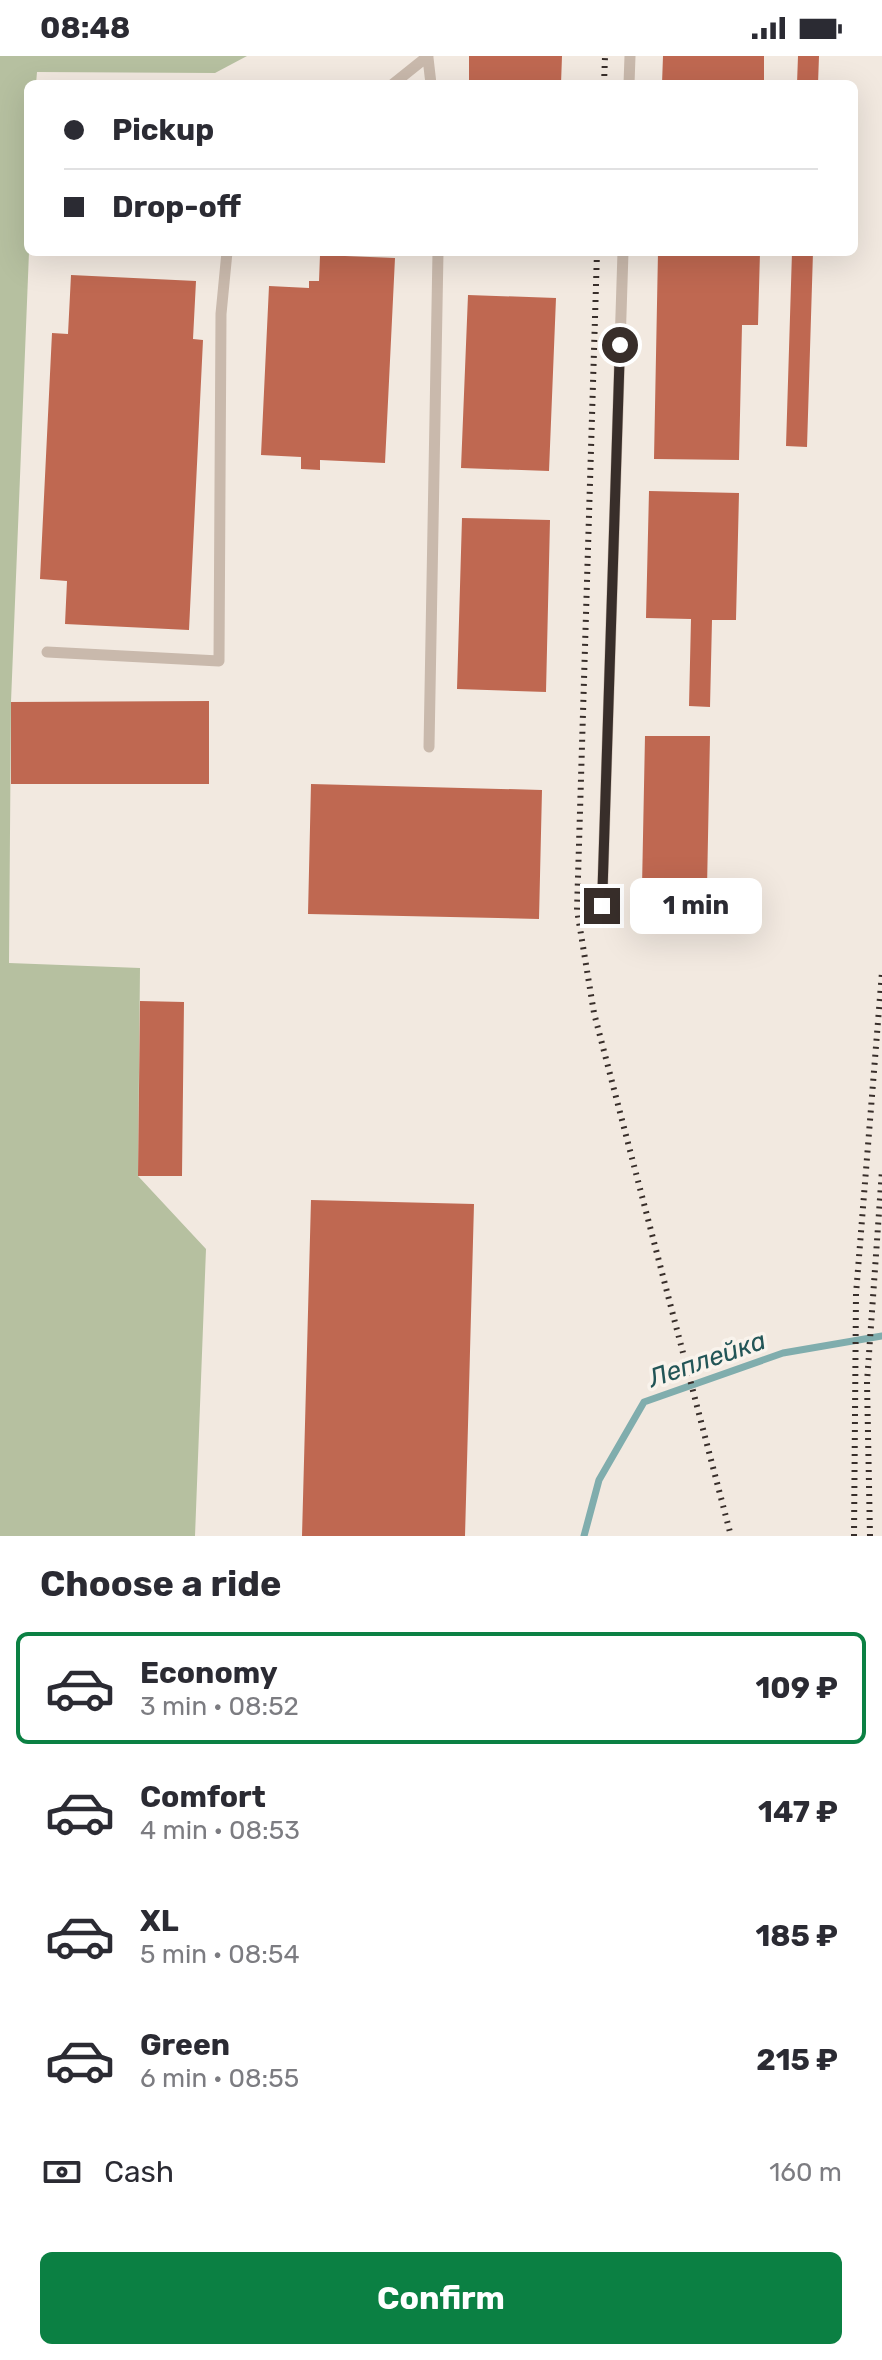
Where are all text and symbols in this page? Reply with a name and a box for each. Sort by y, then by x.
text: 08:48 [40,10,130,46]
text: Pickup [112,112,214,148]
text: Drop-off [112,189,241,225]
route start [602,327,638,363]
callout: 1 min [630,878,762,934]
route end [584,888,620,924]
text: 1 min [663,890,729,921]
water label: Леплейка [642,1325,770,1395]
text: Choose a ride [40,1562,281,1605]
icon: car [44,1652,116,1724]
text: Economy [140,1655,278,1691]
text: 109 ₽ [755,1670,838,1706]
text: 3 min · 08:52 [140,1691,299,1722]
icon: car [44,1776,116,1848]
text: Comfort [140,1779,266,1815]
text: 147 ₽ [758,1794,838,1830]
text: 4 min · 08:53 [140,1815,300,1846]
icon: car [44,1900,116,1972]
text: XL [140,1903,179,1939]
text: 185 ₽ [755,1918,838,1954]
text: 5 min · 08:54 [140,1939,300,1970]
icon: car [44,2024,116,2096]
text: Green [140,2027,230,2063]
text: 215 ₽ [756,2042,838,2078]
text: 6 min · 08:55 [140,2063,299,2094]
icon: cash [40,2150,84,2194]
text: Cash [104,2154,174,2190]
text: 160 m [769,2157,842,2188]
button: Confirm [40,2252,842,2344]

